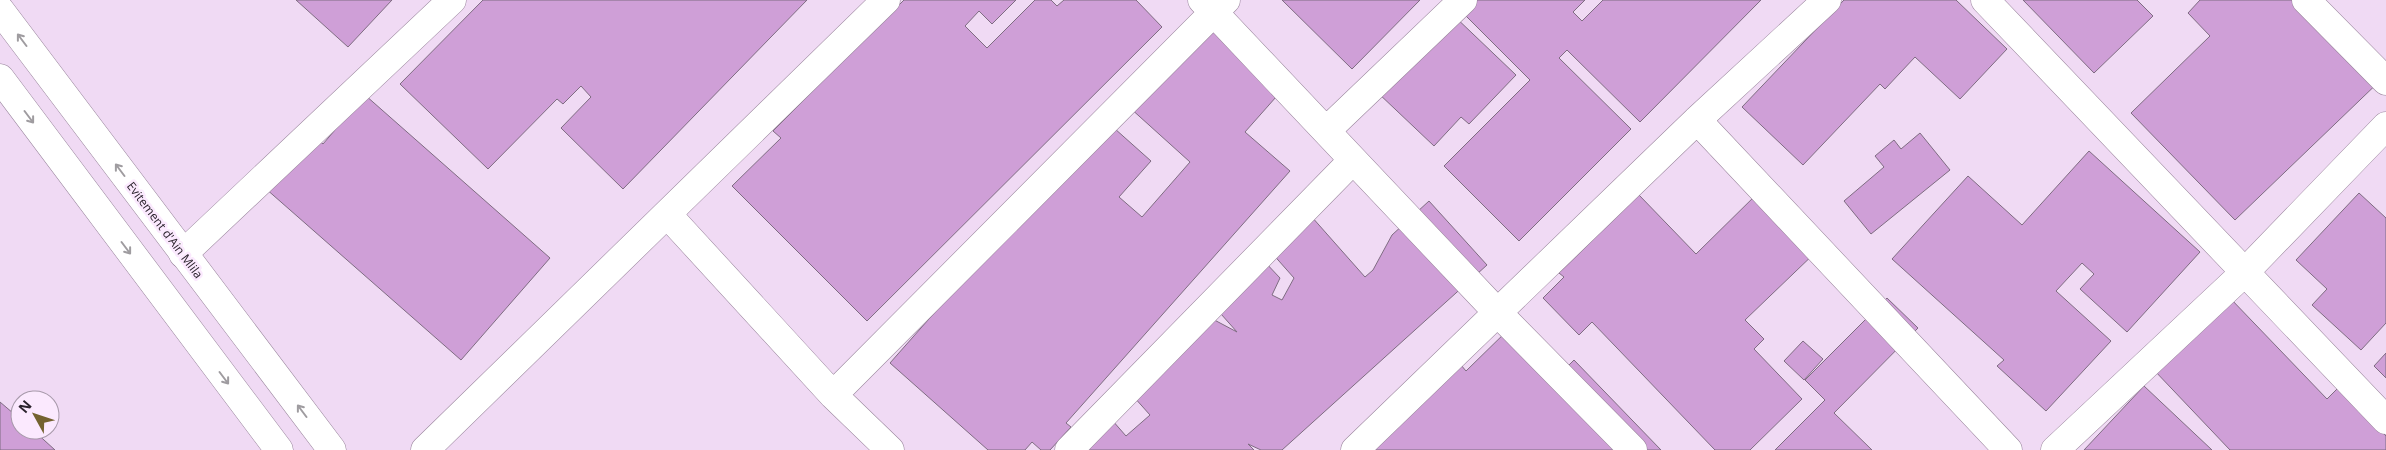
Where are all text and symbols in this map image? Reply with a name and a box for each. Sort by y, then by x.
one-way arrow [17,34,28,47]
one-way arrow [24,110,34,124]
one-way arrow [114,164,125,177]
street label: Evitement d'Ain Mlila [123,178,207,282]
one-way arrow [121,241,132,254]
one-way arrow [218,371,229,384]
north arrow [10,390,60,440]
text: N [14,396,36,417]
one-way arrow [297,404,307,418]

